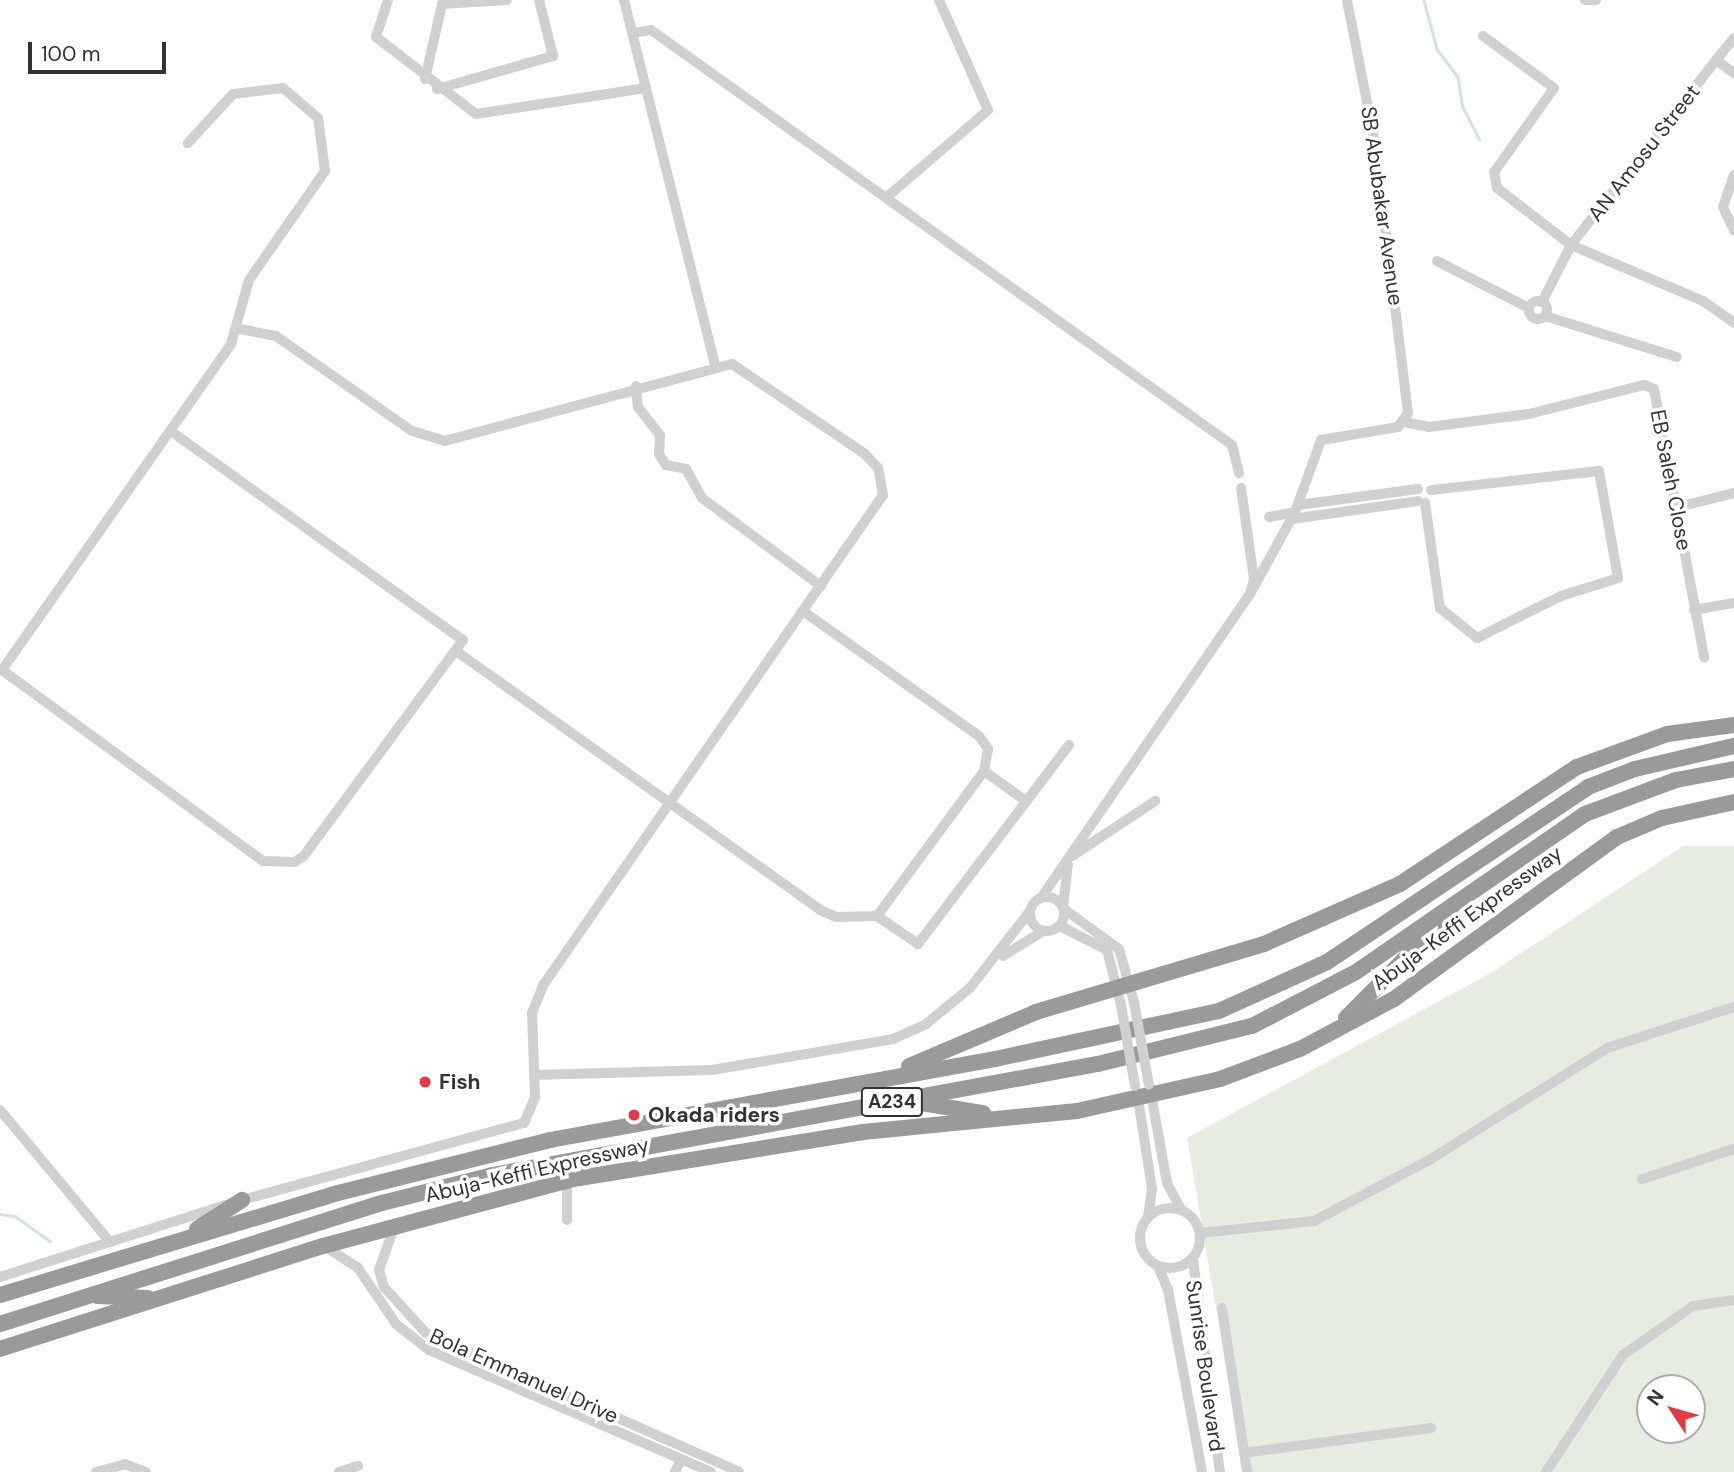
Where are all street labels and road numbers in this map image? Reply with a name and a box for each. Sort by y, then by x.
street label: AN Amosu Street [1583,80,1705,226]
street label: SB Abubakar Avenue [1356,105,1408,307]
street label: EB Saleh Close [1645,408,1697,552]
street label: Abuja-Keffi Expressway [1367,841,1567,995]
road number: A234 [860,1086,924,1118]
street label: Abuja-Keffi Expressway [423,1132,651,1208]
street label: Sunrise Boulevard [1180,1279,1230,1453]
street label: Bola Emmanuel Drive [426,1323,622,1429]

